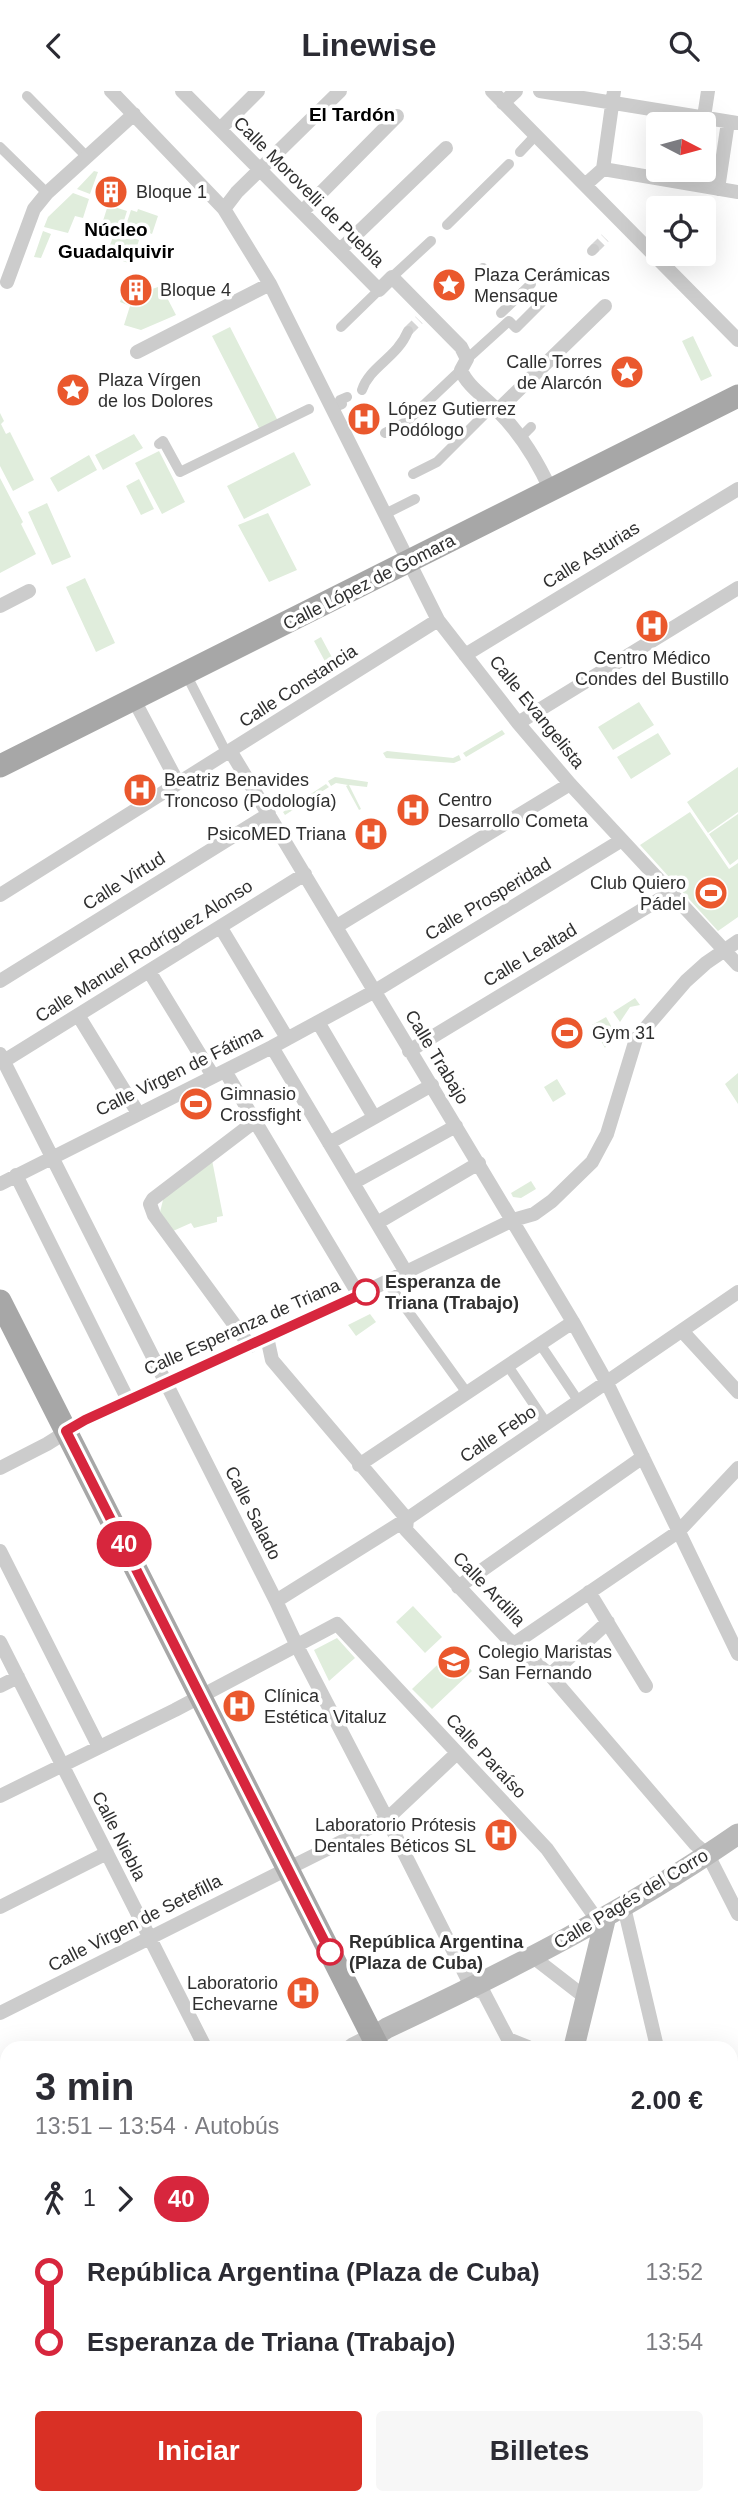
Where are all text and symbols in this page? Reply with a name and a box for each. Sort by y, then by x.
icon: back [35,27,73,65]
text: Linewise [301,27,437,63]
icon: search [665,27,703,65]
district label: El Tardón [309,104,395,125]
north arrow [646,112,716,182]
map controls [646,112,716,266]
street label: Calle Morovelli de Puebla [230,113,389,272]
building icon: Bloque 1 [92,173,130,211]
place label: Bloque 1 [136,182,207,202]
button: locate [646,196,716,266]
district label: Núcleo Guadalquivir [58,219,175,262]
place label: Plaza Cerámicas Mensaque [474,265,610,306]
place icon: Plaza Cerámicas Mensaque [430,266,468,304]
building icon: Bloque 4 [117,271,155,309]
place label: Bloque 4 [160,280,231,300]
place label: Calle Torres de Alarcón [506,352,602,393]
place icon: Calle Torres de Alarcón [608,353,646,391]
place label: Plaza Vírgen de los Dolores [98,370,213,411]
place icon: Plaza Vírgen de los Dolores [54,371,92,409]
place label: López Gutierrez Podólogo [388,399,516,440]
hospital icon: López Gutierrez Podólogo [345,400,383,438]
street label: Calle Asturias [539,517,643,593]
street label: Calle López de Gomara [280,529,459,634]
hospital icon: Centro Médico Condes del Bustillo [633,607,671,645]
street label: Calle Constancia [235,640,361,731]
place label: Centro Médico Condes del Bustillo [575,648,729,689]
street label: Calle Evangelista [485,652,589,773]
place label: Beatriz Benavides Troncoso (Podología) [164,770,336,811]
hospital icon: Beatriz Benavides Troncoso (Podología) [121,771,159,809]
place label: Centro Desarrollo Cometa [438,790,589,831]
hospital icon: Centro Desarrollo Cometa [394,791,432,829]
hospital icon: PsicoMED Triana [352,815,390,853]
place label: PsicoMED Triana [207,824,347,844]
street label: Calle Virtud [79,848,169,914]
street label: Calle Prosperidad [422,854,554,944]
place label: Club Quiero Pádel [590,873,686,914]
sports icon: Club Quiero Pádel [692,874,730,912]
street label: Calle Manuel Rodríguez Alonso [32,876,256,1026]
street label: Calle Lealtad [480,919,580,991]
street label: Calle Trabajo [401,1006,473,1108]
sports icon: Gym 31 [548,1014,586,1052]
street label: Calle Virgen de Fátima [92,1022,266,1120]
place label: Gym 31 [592,1023,655,1043]
place label: Gimnasio Crossfight [220,1084,301,1125]
sports icon: Gimnasio Crossfight [177,1085,215,1123]
place label: Esperanza de Triana (Trabajo) [385,1272,519,1313]
street label: Calle Esperanza de Triana [141,1274,344,1379]
marker: Esperanza de Triana (Trabajo) [353,1279,379,1305]
street label: Calle Febo [456,1401,540,1467]
street label: Calle Salado [221,1463,285,1563]
line badge: 40 [92,1521,156,1567]
text: 40 [111,1530,137,1557]
street label: Calle Ardilla [449,1548,530,1631]
place label: Colegio Maristas San Fernando [478,1642,612,1683]
school or university icon: Colegio Maristas San Fernando [435,1643,473,1681]
place label: Clínica Estética Vitaluz [264,1686,387,1727]
hospital icon: Clínica Estética Vitaluz [220,1687,258,1725]
street label: Calle Paraíso [442,1710,530,1802]
street label: Calle Niebla [88,1788,150,1885]
place label: Laboratorio Prótesis Dentales Béticos SL [314,1815,476,1856]
hospital icon: Laboratorio Prótesis Dentales Béticos SL [482,1816,520,1854]
street label: Calle Pagés del Corro [550,1845,712,1953]
street label: Calle Virgen de Setefilla [45,1870,226,1975]
place label: República Argentina (Plaza de Cuba) [349,1932,524,1973]
marker: República Argentina (Plaza de Cuba) [317,1939,343,1965]
place label: Laboratorio Echevarne [187,1973,278,2014]
hospital icon: Laboratorio Echevarne [284,1974,322,2012]
text: 3 min [35,2066,134,2108]
text: 2.00 € [631,2085,703,2115]
text: 13:51 – 13:54 · Autobús [35,2113,279,2139]
icon: walk [35,2180,73,2218]
icon: forward [106,2180,144,2218]
text: 1 [83,2185,96,2211]
text: 40 [168,2185,195,2212]
text: República Argentina (Plaza de Cuba) [87,2257,540,2287]
text: 13:52 [645,2259,703,2285]
text: Esperanza de Triana (Trabajo) [87,2327,455,2357]
text: 13:54 [645,2329,703,2355]
button: Iniciar [35,2411,362,2491]
button: Billetes [376,2411,703,2491]

